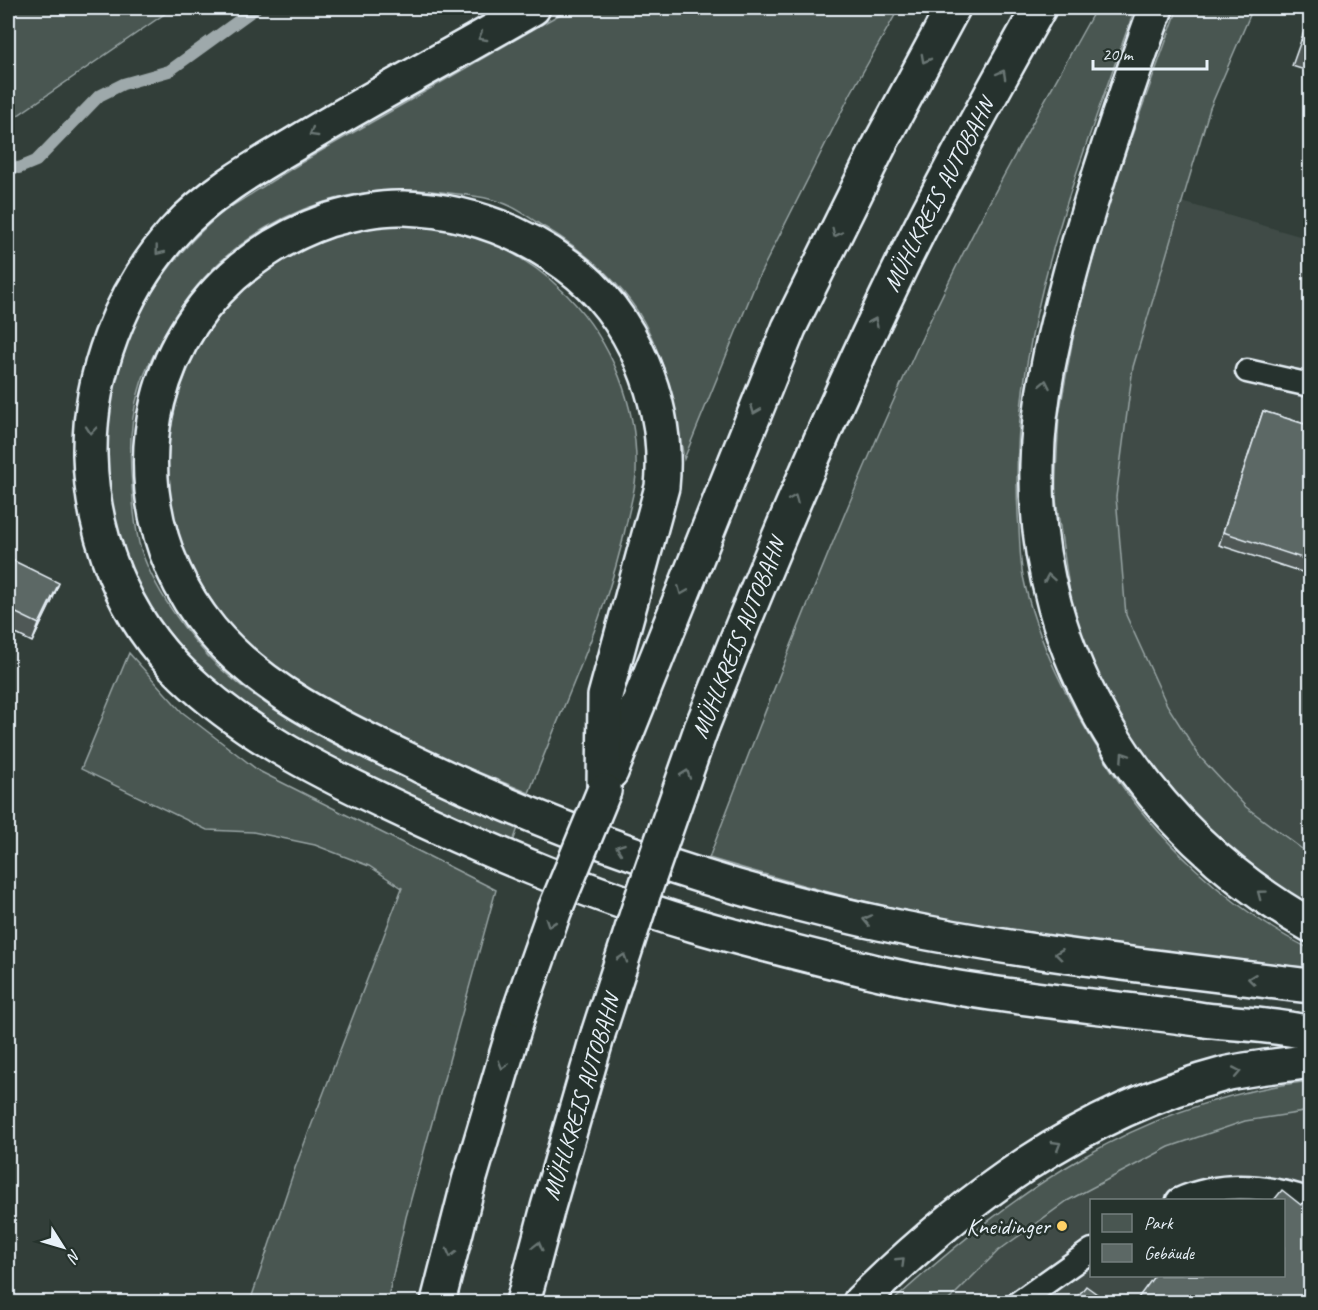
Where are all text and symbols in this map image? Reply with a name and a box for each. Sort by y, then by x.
one-way arrow [478,29,489,41]
scale bar [1093,33,1207,71]
text: 20 m [1102,43,1135,65]
one-way arrow [921,53,932,63]
one-way arrow [995,70,1006,80]
street label: MÜHLKREIS AUTOBAHN [876,90,1003,296]
one-way arrow [309,125,319,137]
one-way arrow [832,226,843,237]
one-way arrow [156,244,167,255]
one-way arrow [867,317,879,328]
one-way arrow [1038,380,1051,390]
one-way arrow [750,404,762,415]
one-way arrow [85,425,98,434]
one-way arrow [787,495,799,506]
street label: MÜHLKREIS AUTOBAHN [684,530,793,743]
one-way arrow [1043,573,1056,583]
one-way arrow [677,584,689,595]
one-way arrow [1121,752,1132,763]
one-way arrow [678,769,691,780]
one-way arrow [615,843,626,855]
one-way arrow [1256,890,1267,901]
one-way arrow [862,914,872,927]
one-way arrow [545,917,558,928]
one-way arrow [1054,948,1064,960]
one-way arrow [616,953,628,964]
one-way arrow [1248,973,1257,986]
street label: MÜHLKREIS AUTOBAHN [535,987,628,1204]
one-way arrow [498,1059,510,1070]
one-way arrow [1231,1066,1241,1079]
one-way arrow [1051,1141,1061,1153]
legend [1090,1199,1285,1277]
place label: Kneidinger [966,1211,1052,1241]
text: Park [1144,1212,1174,1234]
north arrow [33,1217,93,1277]
marker: Kneidinger [1055,1219,1069,1233]
one-way arrow [530,1241,543,1251]
text: Gebäude [1144,1242,1195,1264]
text: N [61,1245,85,1268]
one-way arrow [445,1248,458,1258]
one-way arrow [894,1258,905,1269]

